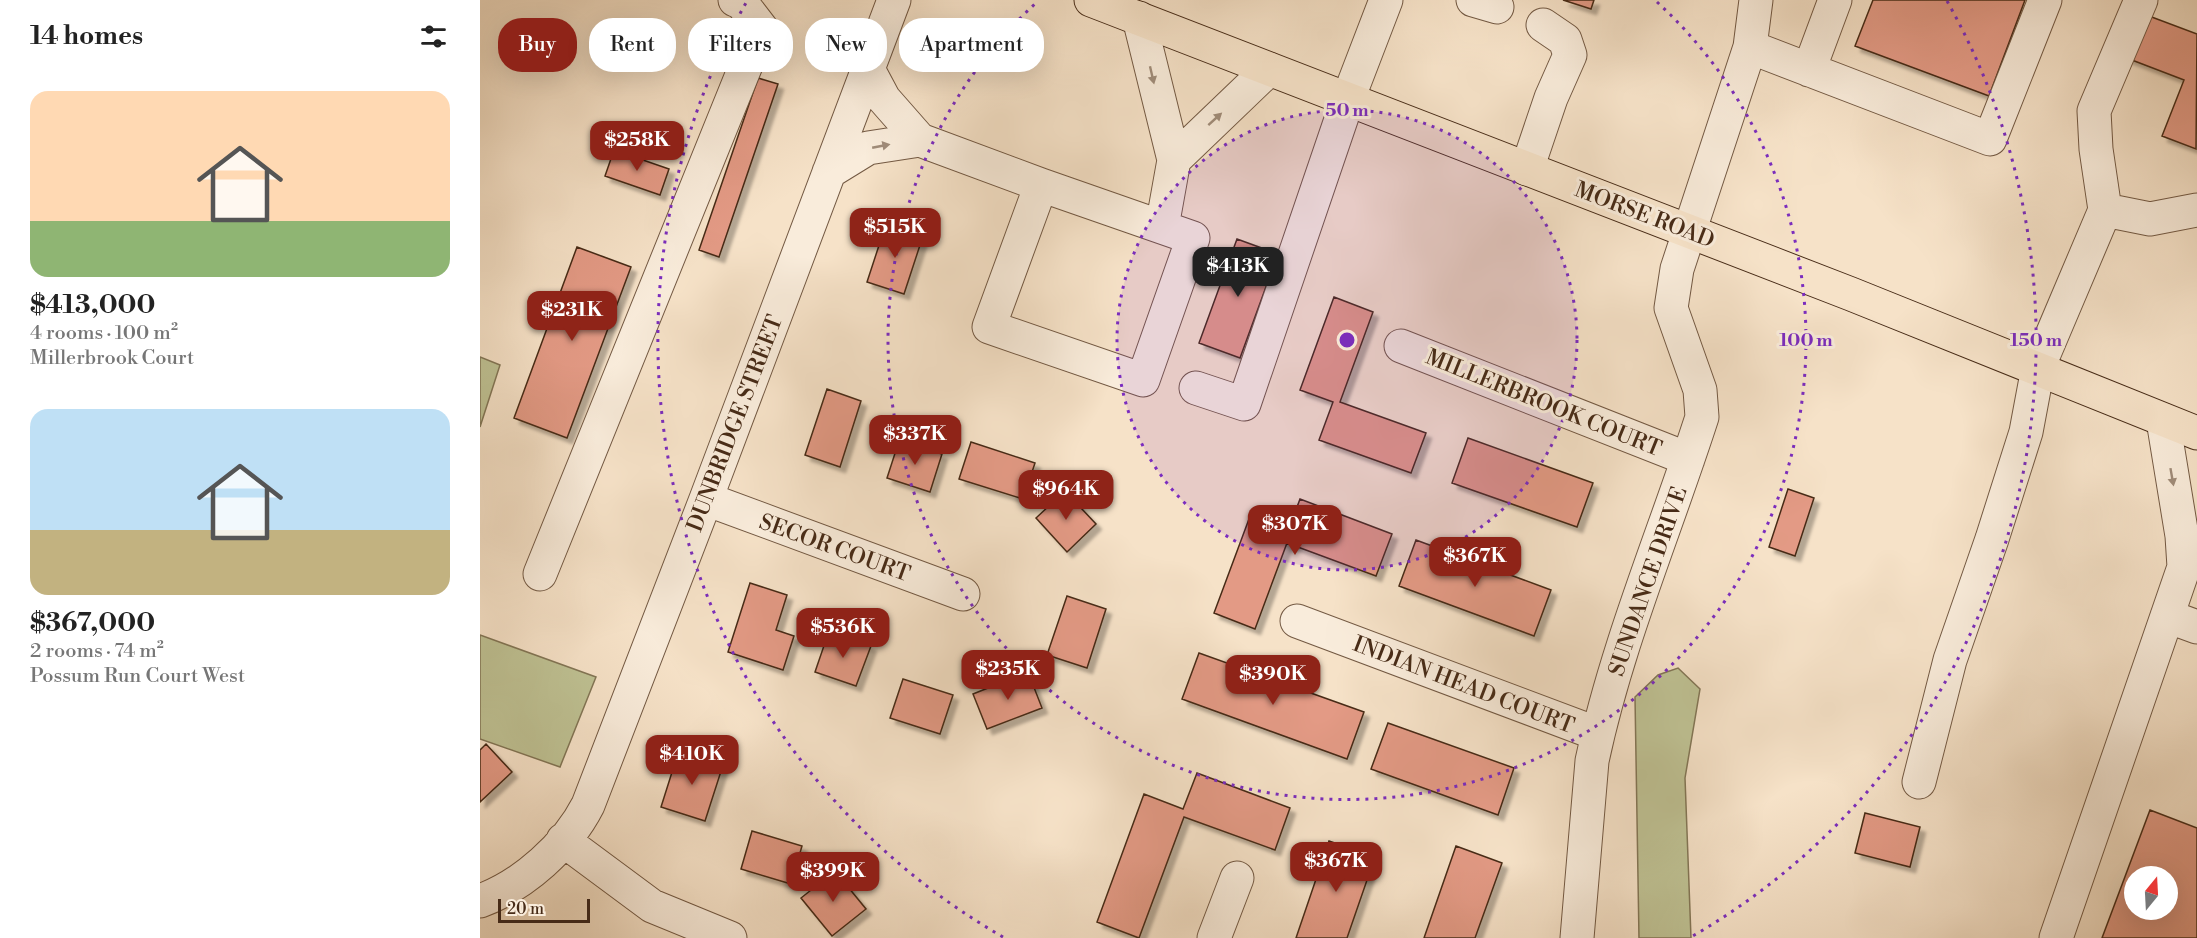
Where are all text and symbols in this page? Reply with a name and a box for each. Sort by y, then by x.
chip: Buy [498,18,577,72]
chip: Rent [589,18,676,72]
chip: Filters [688,18,793,72]
chip: New [805,18,887,72]
chip: Apartment [899,18,1044,72]
text: 14 homes [30,20,143,52]
icon: filters [417,20,450,53]
one-way arrow [1147,66,1157,85]
text: 50 m [1325,99,1369,122]
one-way arrow [1207,113,1222,126]
pin: $258K [595,121,679,172]
text: $258K [604,128,670,153]
icon: home [186,130,294,238]
one-way arrow [872,141,891,150]
street label: MORSE ROAD [1571,176,1718,254]
pin: $515K [853,208,937,259]
text: $515K [864,215,926,240]
pin: $413K [1196,247,1280,298]
text: $413K [1207,254,1269,279]
text: $413,000 [30,289,155,321]
pin: $231K [530,291,614,342]
text: $231K [541,298,603,323]
street label: DUNBRIDGE STREET [682,311,789,536]
text: 4 rooms · 100 m² [30,321,178,346]
text: 100 m [1779,329,1833,352]
text: 150 m [2010,329,2063,352]
centre of rings [1337,330,1357,350]
street label: MILLERBROOK COURT [1422,344,1665,463]
text: Millerbrook Court [30,346,194,371]
pin: $337K [873,415,957,466]
text: $337K [883,422,947,447]
icon: home [186,448,294,556]
one-way arrow [2168,468,2177,487]
pin: $964K [1024,470,1108,521]
text: $964K [1032,477,1100,502]
street label: SUNDANCE DRIVE [1603,483,1694,680]
pin: $307K [1253,505,1337,556]
street label: SECOR COURT [755,509,914,588]
text: $307K [1262,512,1328,537]
pin: $367K [1433,537,1517,588]
text: $367K [1443,544,1507,569]
text: $367,000 [30,607,155,639]
pin: $536K [801,608,885,659]
text: $536K [810,615,876,640]
street label: INDIAN HEAD COURT [1349,631,1578,740]
text: 2 rooms · 74 m² [30,639,164,664]
pin: $235K [966,650,1050,701]
pin: $390K [1231,655,1315,706]
text: $235K [975,657,1041,682]
text: $390K [1239,662,1307,687]
text: Possum Run Court West [30,664,245,689]
pin: $410K [650,735,734,786]
text: $410K [660,742,724,767]
pin: $367K [1294,842,1378,893]
text: $367K [1304,849,1368,874]
pin: $399K [791,852,875,903]
text: $399K [800,859,866,884]
north arrow [2124,866,2178,920]
map controls [2124,866,2178,920]
scale bar [498,896,590,924]
text: 20 m [507,899,544,919]

